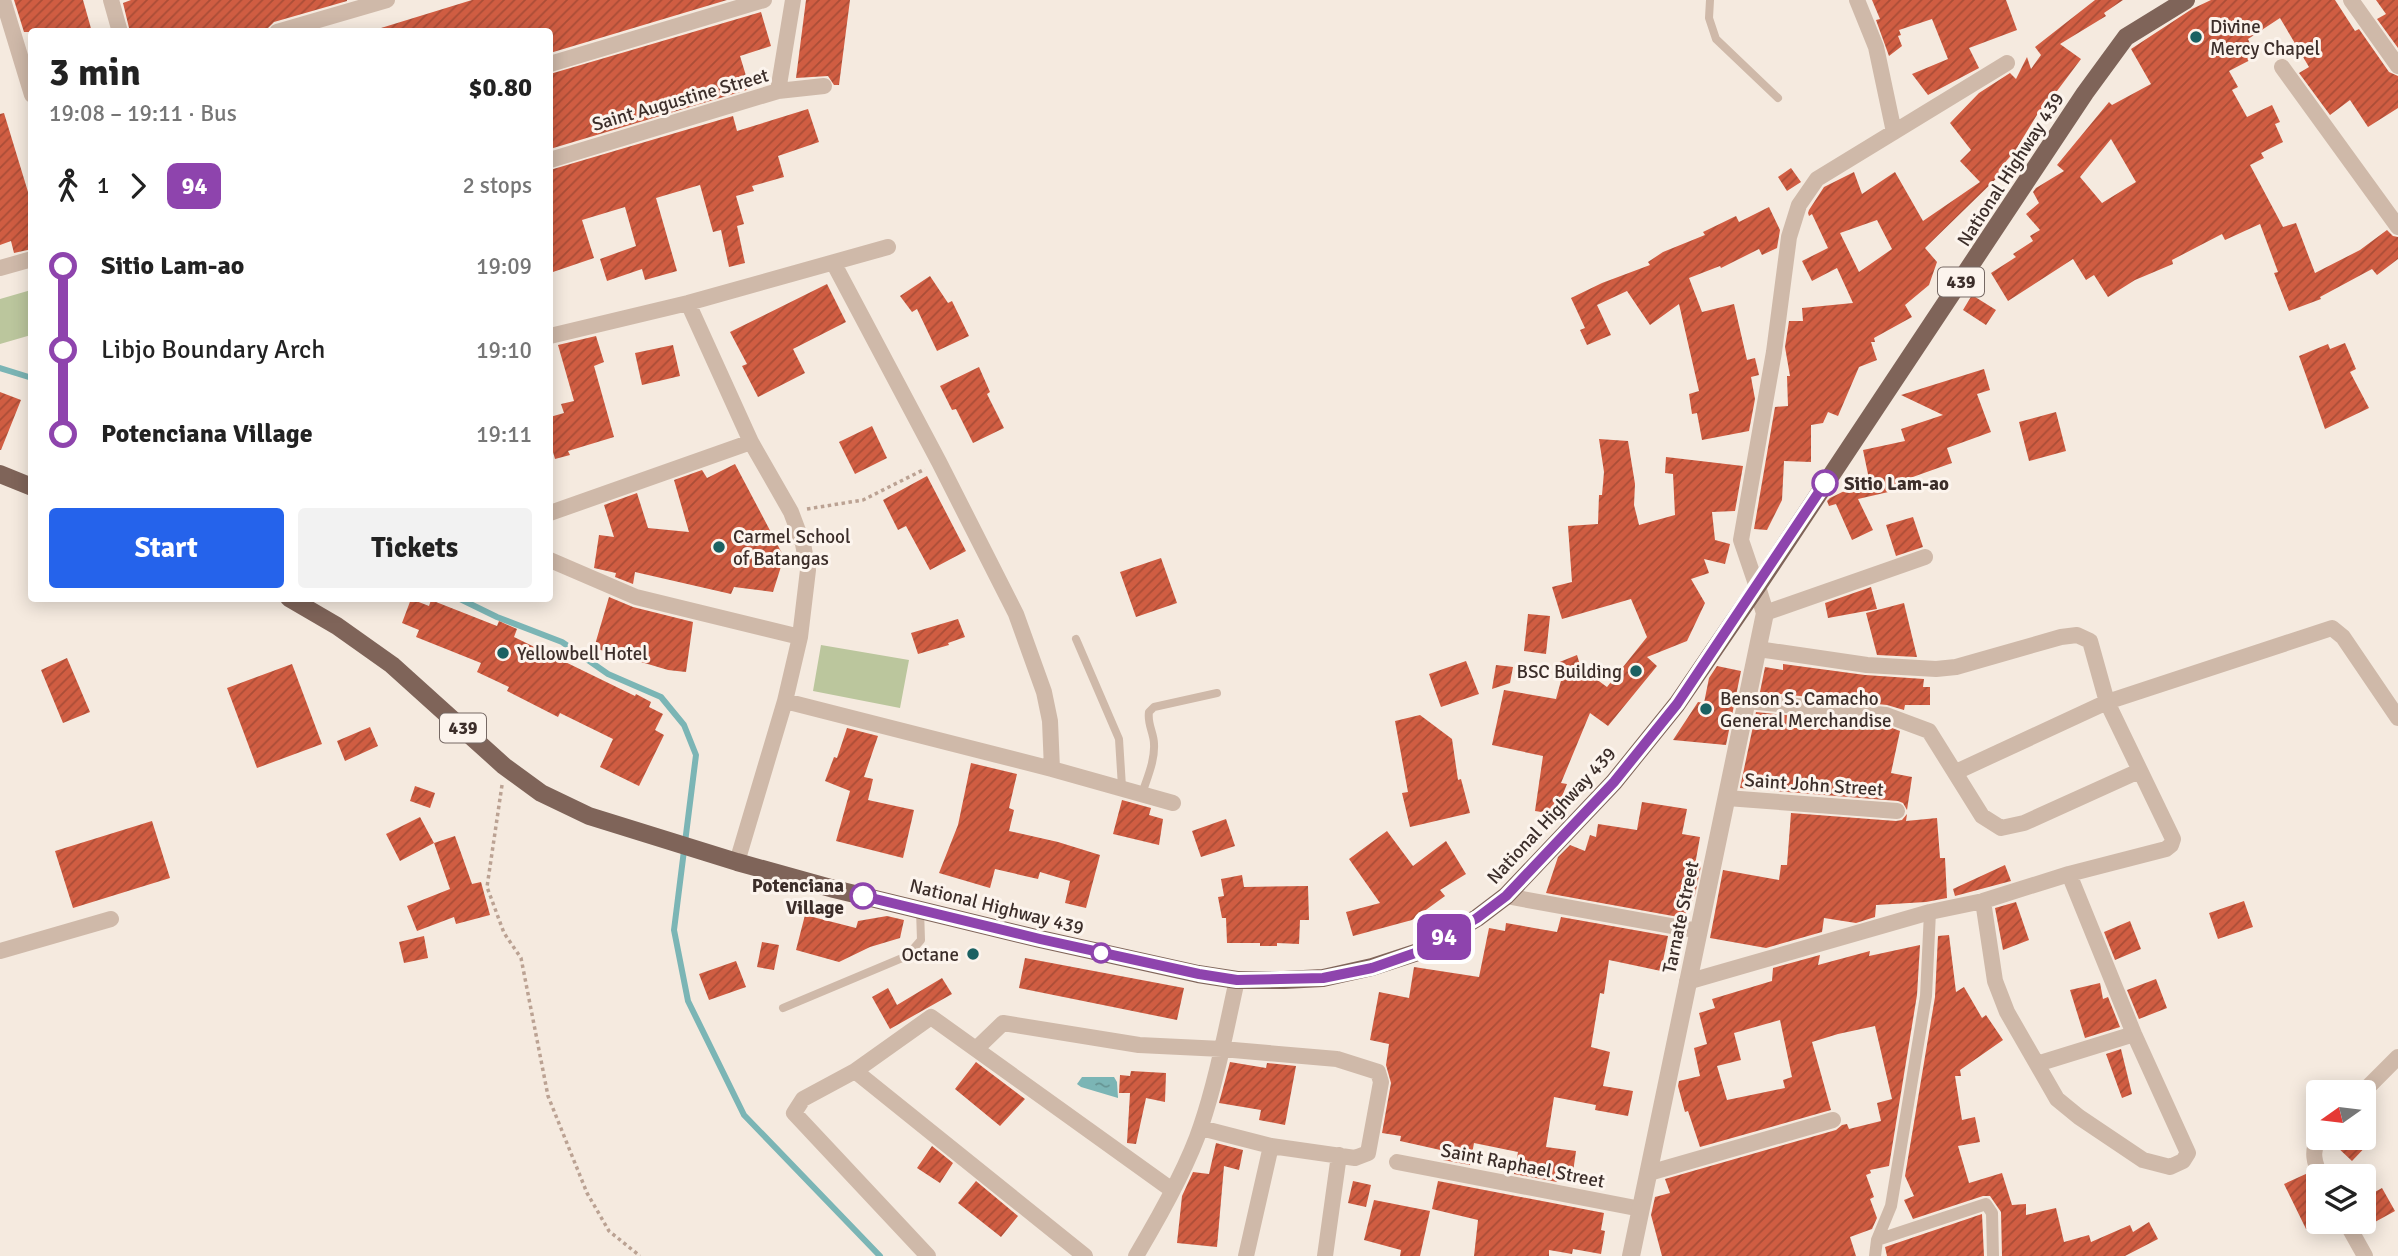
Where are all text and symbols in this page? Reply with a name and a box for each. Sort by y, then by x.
place label: Divine Mercy Chapel [2210,15,2320,61]
marker: Divine Mercy Chapel [2188,29,2204,45]
text: 3 min [49,49,141,96]
street label: Saint Augustine Street [589,63,772,137]
text: $0.80 [468,72,532,104]
street label: National Highway 439 [1952,88,2070,251]
text: 19:08 – 19:11 · Bus [49,99,237,128]
icon: walk [49,167,87,205]
icon: forward [119,167,157,205]
text: 1 [97,171,109,200]
text: 94 [181,171,207,201]
text: 2 stops [462,171,532,200]
text: Sitio Lam-ao [101,250,244,282]
text: 19:09 [476,252,532,281]
road number: 439 [1938,268,1984,296]
text: Libjo Boundary Arch [101,334,325,366]
text: 19:10 [476,336,532,365]
text: Potenciana Village [101,418,313,450]
text: 19:11 [476,420,532,449]
marker: Sitio Lam-ao [1812,470,1838,496]
place label: Sitio Lam-ao [1844,472,1949,496]
button: Start [49,508,284,588]
button: Tickets [298,508,532,588]
place label: Carmel School of Batangas [733,525,851,571]
marker: Carmel School of Batangas [711,539,727,555]
place label: Yellowbell Hotel [517,642,648,666]
marker: Yellowbell Hotel [495,645,511,661]
place label: BSC Building [1516,660,1622,684]
marker: BSC Building [1628,663,1644,679]
place label: Benson S. Camacho General Merchandise [1720,687,1892,733]
marker: Benson S. Camacho General Merchandise [1698,701,1714,717]
road number: 439 [440,714,486,742]
street label: National Highway 439 [1482,742,1621,889]
street label: Saint John Street [1744,768,1885,802]
street label: Tarnate Street [1657,859,1705,975]
place label: Potenciana Village [752,874,844,920]
street label: National Highway 439 [907,874,1086,940]
marker: Potenciana Village [850,883,876,909]
line badge: 94 [1412,914,1476,960]
text: 94 [1431,922,1457,952]
place label: Octane [901,943,959,967]
unlabelled marker [1091,943,1111,963]
marker: Octane [965,946,981,962]
north arrow [2306,1080,2376,1150]
map controls [2306,1080,2376,1234]
street label: Saint Raphael Street [1439,1138,1607,1194]
button: layers [2306,1164,2376,1234]

